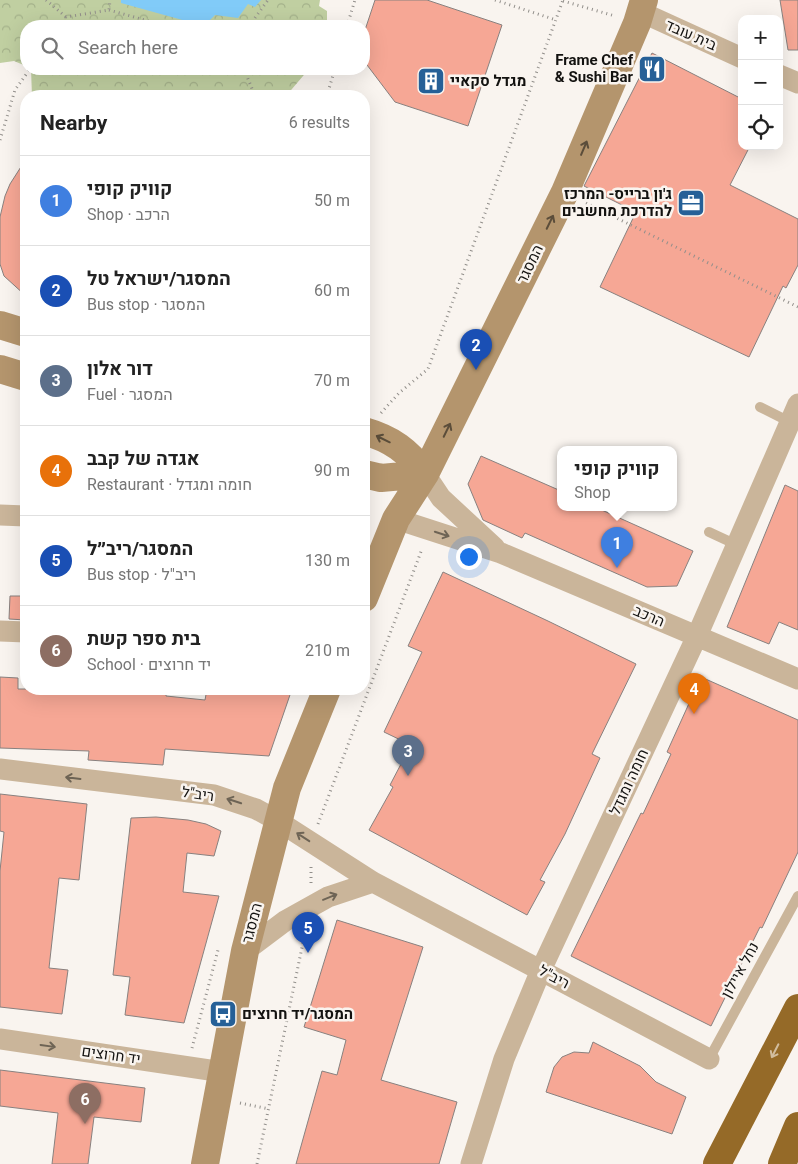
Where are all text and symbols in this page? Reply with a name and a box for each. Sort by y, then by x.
map controls [738,15,783,150]
button: + [738,15,783,60]
street label: בית עובד [663,16,720,54]
search box [20,20,370,75]
icon: search [38,34,66,62]
text: Search here [78,36,178,59]
place label: Frame Chef & Sushi Bar [555,51,634,86]
restaurant icon: Frame Chef & Sushi Bar [637,54,667,84]
button: − [738,60,783,105]
building icon: מגדל סקאיי [416,66,446,96]
place label: מגדל סקאיי [450,72,526,90]
button: locate [738,105,783,150]
text: Nearby [40,111,107,135]
text: 6 results [289,113,350,132]
one-way arrow [580,140,589,156]
text: קוויק קופי [87,177,172,200]
place label: ג'ון ברייס- המרכז להדרכת מחשבים [562,185,672,220]
office icon: ג'ון ברייס- המרכז להדרכת מחשבים [676,188,706,218]
text: 1 [51,191,61,210]
text: 50 m [314,191,350,210]
text: Shop · הרכב [87,205,170,224]
one-way arrow [546,215,555,230]
street label: המסגר [513,242,547,286]
text: המסגר/ישראל טל [87,267,231,290]
text: 2 [51,281,61,300]
text: 60 m [314,281,350,300]
text: Bus stop · המסגר [87,295,205,314]
pin: 2 [460,329,492,370]
text: דור אלון [87,357,153,380]
text: 3 [51,371,61,390]
text: 70 m [314,371,350,390]
text: Fuel · המסגר [87,385,173,404]
one-way arrow [442,423,452,438]
one-way arrow [376,433,391,443]
popup [557,446,677,511]
text: אגדה של קבב [87,447,200,470]
text: קוויק קופי [574,457,660,480]
text: 4 [51,461,61,480]
text: 90 m [314,461,350,480]
text: Restaurant · חומה ומגדל [87,475,252,494]
text: Shop [574,483,611,502]
pin: 1 [601,527,633,568]
one-way arrow [434,530,449,539]
text: המסגר/ריב״ל [87,537,193,560]
your location [456,544,482,570]
text: 5 [51,551,61,570]
text: 130 m [305,551,350,570]
text: Bus stop · ריב"ל [87,565,196,584]
street label: הרכב [631,601,667,631]
text: בית ספר קשת [87,627,201,650]
text: 6 [51,641,61,660]
text: 210 m [305,641,350,660]
text: School · יד חרוצים [87,655,211,674]
pin: 4 [678,673,710,714]
pin: 3 [392,735,424,776]
street label: חומה ומגדל [606,746,652,818]
one-way arrow [66,773,82,783]
street label: ריב"ל [181,783,215,805]
one-way arrow [226,796,242,806]
one-way arrow [296,832,310,842]
one-way arrow [322,892,337,901]
street label: המסגר [238,901,266,945]
pin: 5 [292,912,324,953]
street label: נחל איילון [717,939,763,1001]
street label: ריב"ל [536,961,572,993]
bus stop icon: המסגר/יד חרוצים [208,999,238,1029]
place label: המסגר/יד חרוצים [242,1005,353,1023]
one-way arrow [40,1041,56,1051]
street label: יד חרוצים [80,1042,142,1068]
one-way arrow [770,1043,779,1058]
pin: 6 [69,1083,101,1124]

